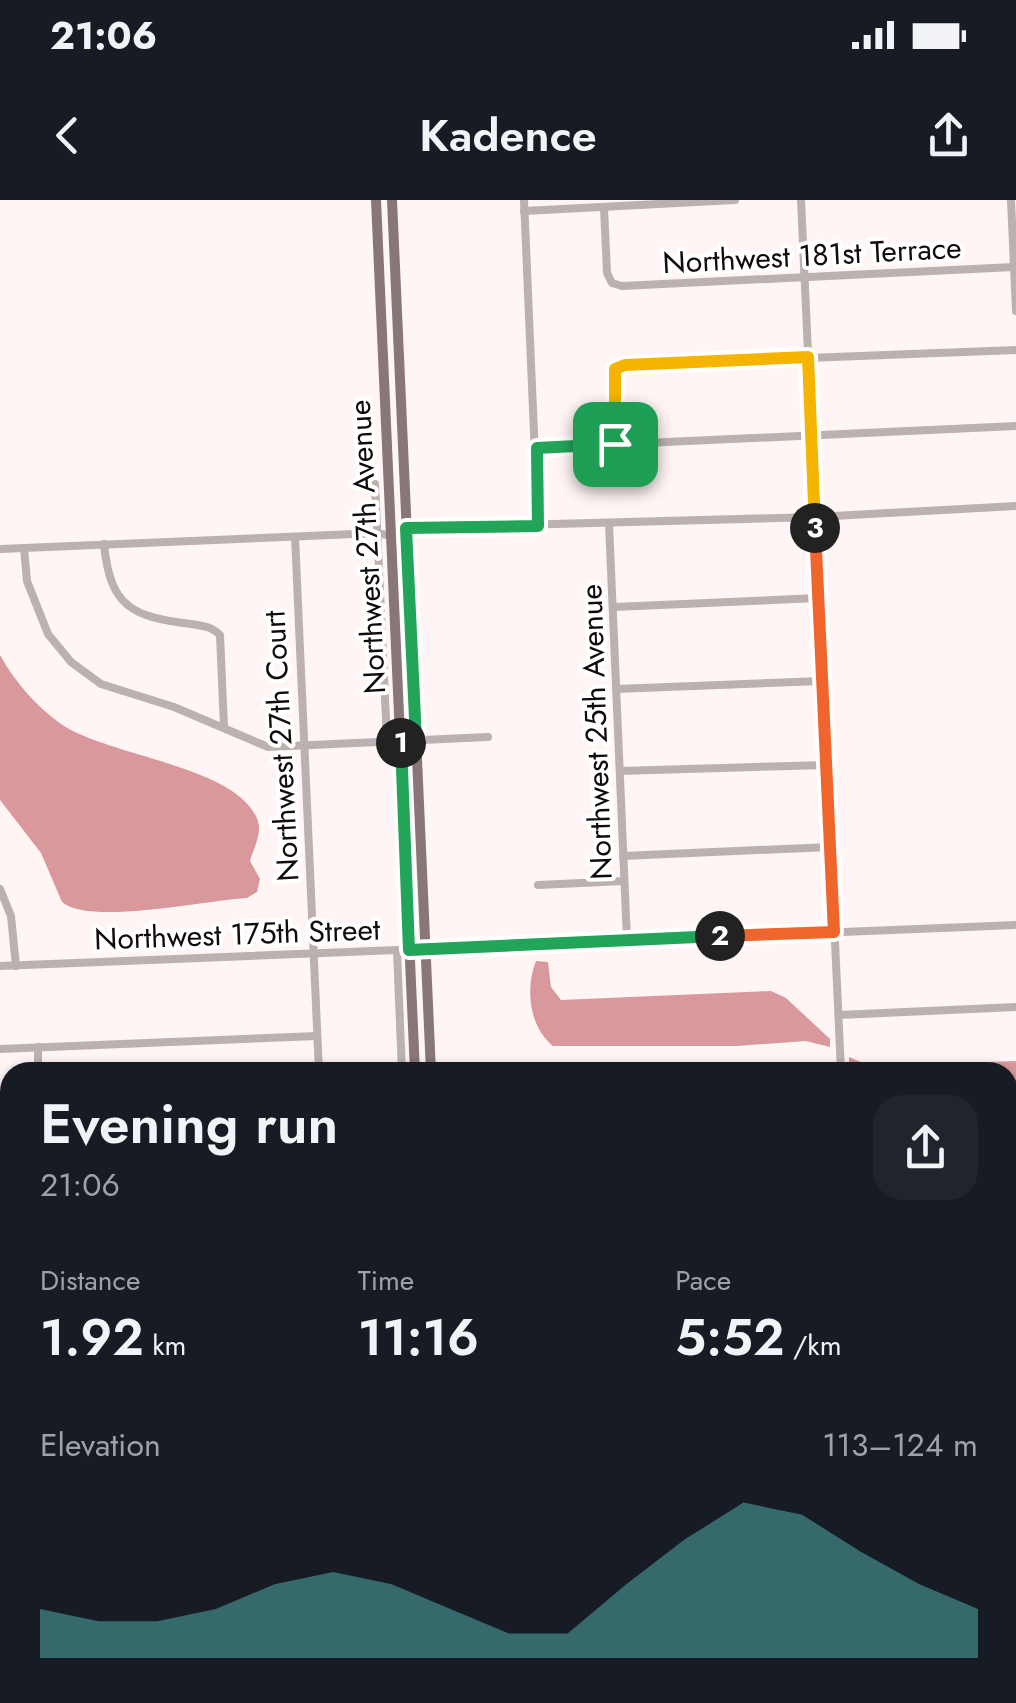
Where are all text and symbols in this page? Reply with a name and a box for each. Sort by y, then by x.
text: 21:06 [50,8,157,63]
text: Kadence [419,103,597,168]
icon: back [40,108,95,163]
icon: share [921,108,976,163]
street label: Northwest 181st Terrace [661,226,963,284]
street label: Northwest 27th Avenue [338,399,396,695]
pin [573,402,658,487]
icon: arrive [588,417,643,472]
pin: 3 [790,503,840,553]
text: 3 [806,507,824,548]
street label: Northwest 25th Avenue [569,583,623,881]
street label: Northwest 27th Court [252,609,310,883]
pin: 1 [376,718,426,768]
text: 1 [394,722,408,763]
street label: Northwest 175th Street [93,907,382,960]
pin: 2 [695,911,745,961]
text: 2 [711,915,729,956]
text: Evening run [40,1084,338,1164]
button: share [873,1095,978,1200]
text: 21:06 [40,1162,120,1208]
text: Distance [40,1260,140,1301]
text: Time [358,1260,414,1301]
text: Pace [675,1260,731,1301]
text: 1.92 [40,1301,144,1374]
text: 11:16 [358,1301,479,1374]
text: 5:52 [675,1301,785,1374]
text: km [144,1325,186,1366]
text: /km [785,1325,842,1366]
text: Elevation [40,1422,161,1468]
text: 113–124 m [822,1422,978,1468]

